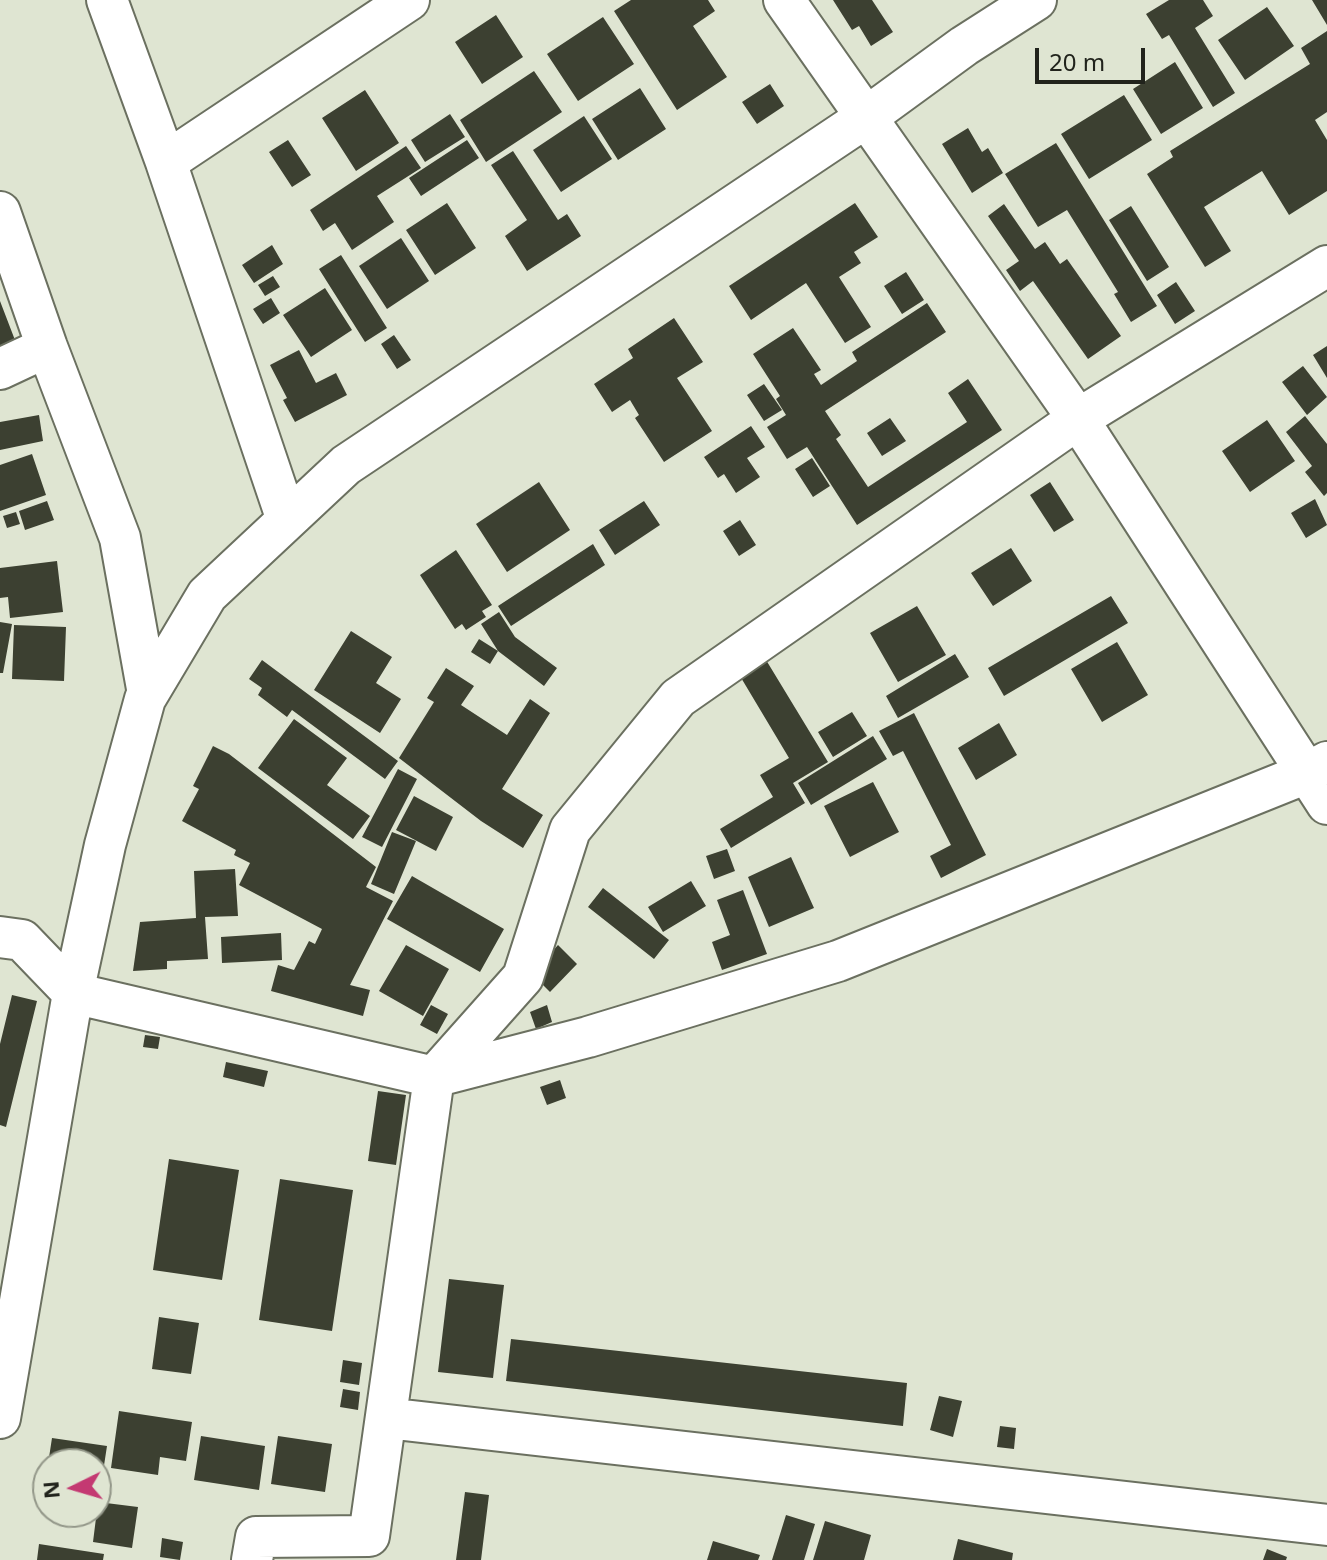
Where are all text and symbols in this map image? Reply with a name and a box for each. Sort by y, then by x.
scale bar [1039,32,1149,82]
text: 20 m [1049,45,1105,78]
north arrow [32,1448,112,1528]
text: N [34,1480,66,1500]

